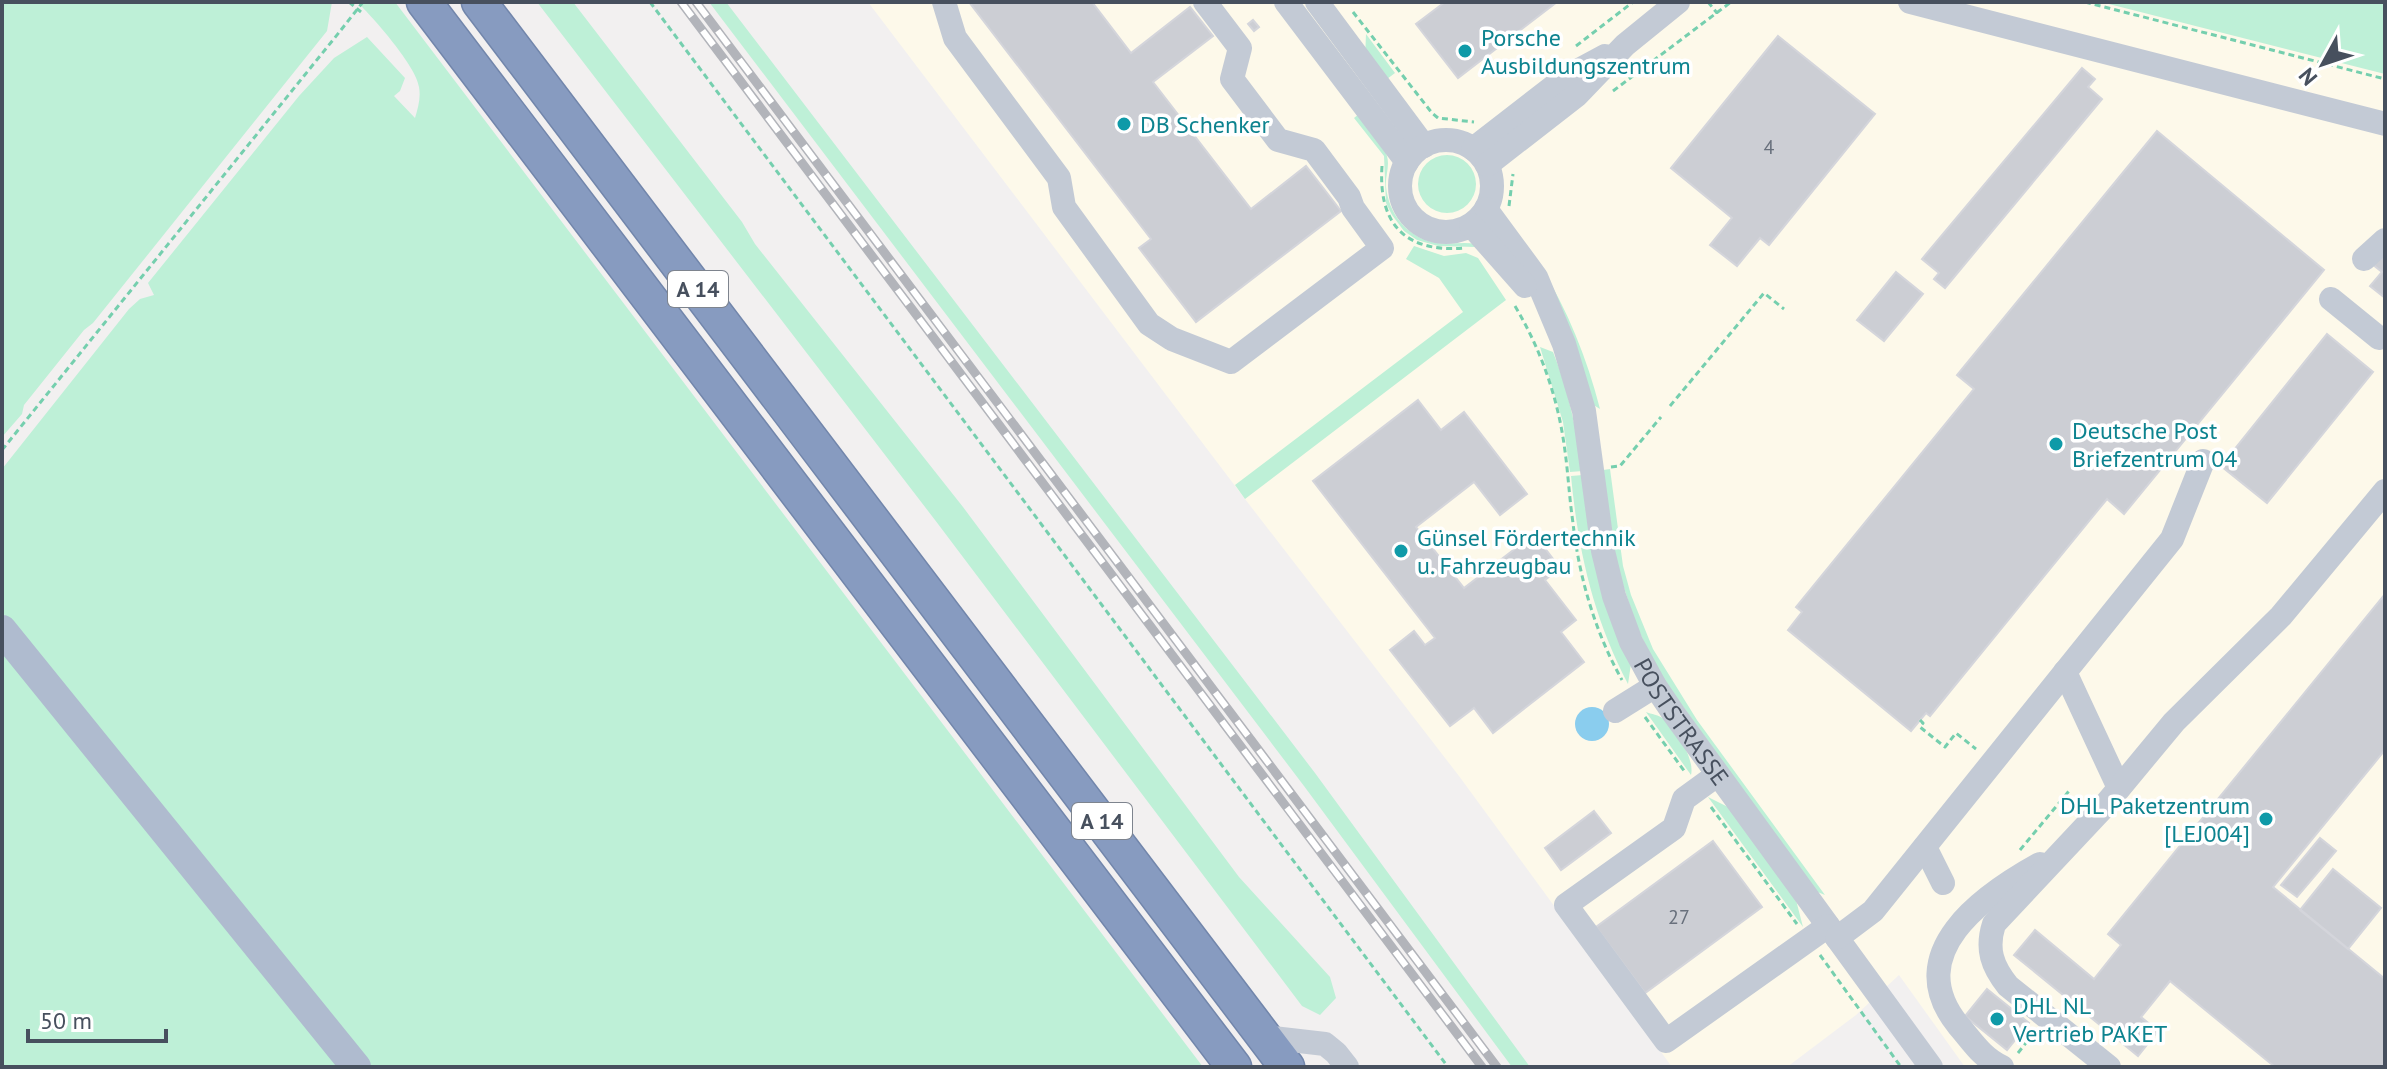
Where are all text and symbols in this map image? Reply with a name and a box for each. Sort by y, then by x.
place label: Porsche Ausbildungszentrum [1481,22,1691,81]
north arrow [2283,24,2363,104]
marker: Porsche Ausbildungszentrum [1456,42,1474,60]
text: N [2292,62,2323,91]
place label: DB Schenker [1140,109,1270,140]
marker: DB Schenker [1115,115,1133,133]
house number: 4 [1764,134,1775,160]
road number: A 14 [668,271,728,307]
place label: Deutsche Post Briefzentrum 04 [2072,415,2237,474]
marker: Deutsche Post Briefzentrum 04 [2047,435,2065,453]
place label: Günsel Fördertechnik u. Fahrzeugbau [1417,522,1636,581]
marker: Günsel Fördertechnik u. Fahrzeugbau [1392,542,1410,560]
street label: POSTSTRASSE [1627,653,1736,791]
place label: DHL Paketzentrum [LEJ004] [2060,790,2250,849]
road number: A 14 [1072,803,1132,839]
marker: DHL Paketzentrum [LEJ004] [2257,810,2275,828]
house number: 27 [1668,904,1690,930]
place label: DHL NL Vertrieb PAKET [2012,990,2167,1049]
scale bar [28,993,166,1043]
text: 50 m [40,1005,92,1036]
marker: DHL NL Vertrieb PAKET [1988,1010,2006,1028]

